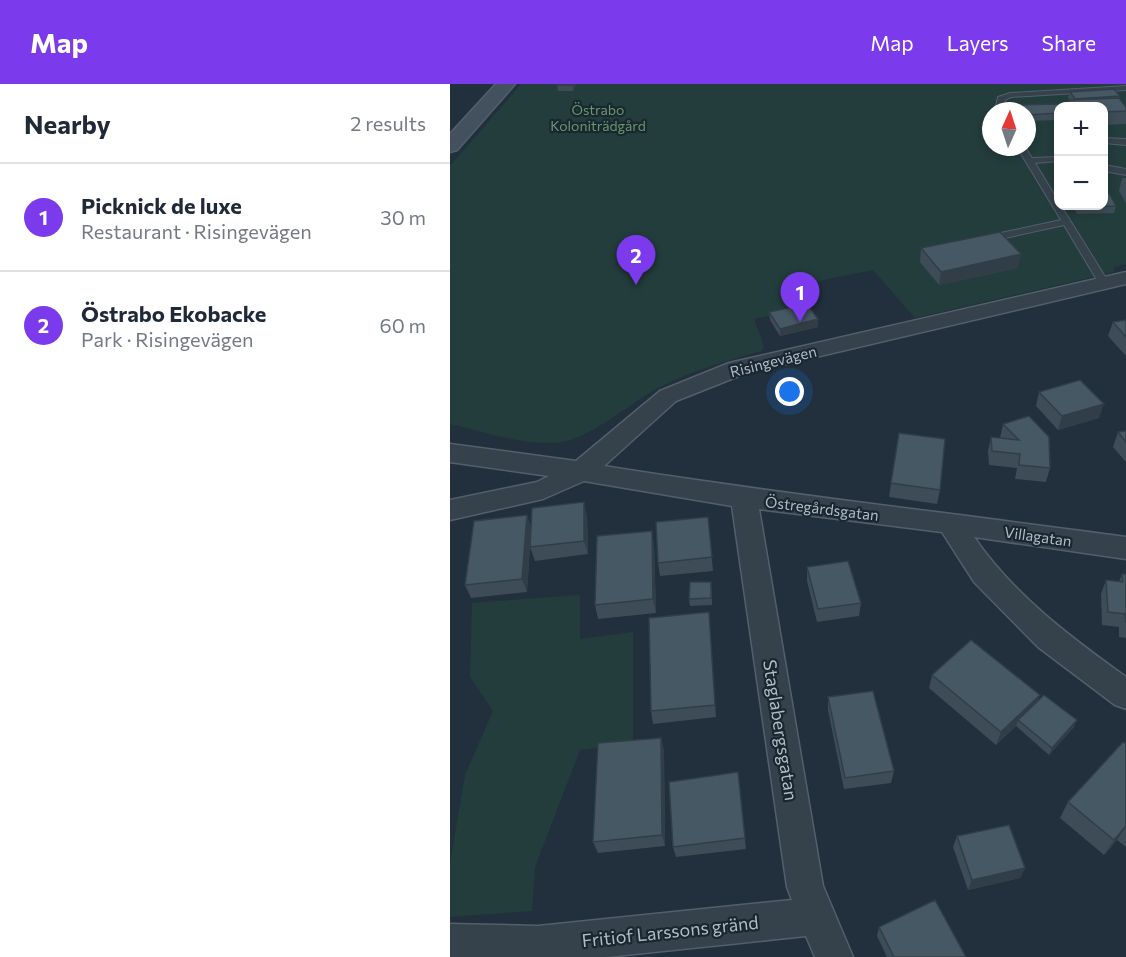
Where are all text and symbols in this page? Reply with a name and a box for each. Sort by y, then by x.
text: Map [30,25,88,59]
text: Map [870,30,914,55]
text: Layers [947,30,1009,55]
text: Share [1042,30,1096,55]
park label: Östrabo Koloniträdgård [550,101,646,134]
north arrow [982,102,1036,156]
map controls [1054,102,1108,210]
button: + [1054,102,1108,156]
text: Nearby [24,108,111,139]
text: 2 results [350,111,426,135]
button: − [1054,156,1108,210]
text: Picknick de luxe [81,192,242,219]
text: 1 [39,205,48,229]
text: 30 m [380,205,426,229]
text: Restaurant · Risingevägen [81,219,312,243]
pin: 2 [616,236,656,285]
pin: 1 [780,272,820,322]
text: Östrabo Ekobacke [81,300,266,327]
text: 2 [38,313,49,337]
text: 60 m [380,313,426,337]
text: Park · Risingevägen [81,327,253,351]
street label: Risingevägen [728,342,818,380]
your location [775,377,804,406]
street label: Östregårdsgatan [764,492,880,524]
street label: Villagatan [1003,522,1073,550]
street label: Staglabergsgatan [759,658,803,802]
street label: Fritiof Larssons gränd [581,911,759,951]

